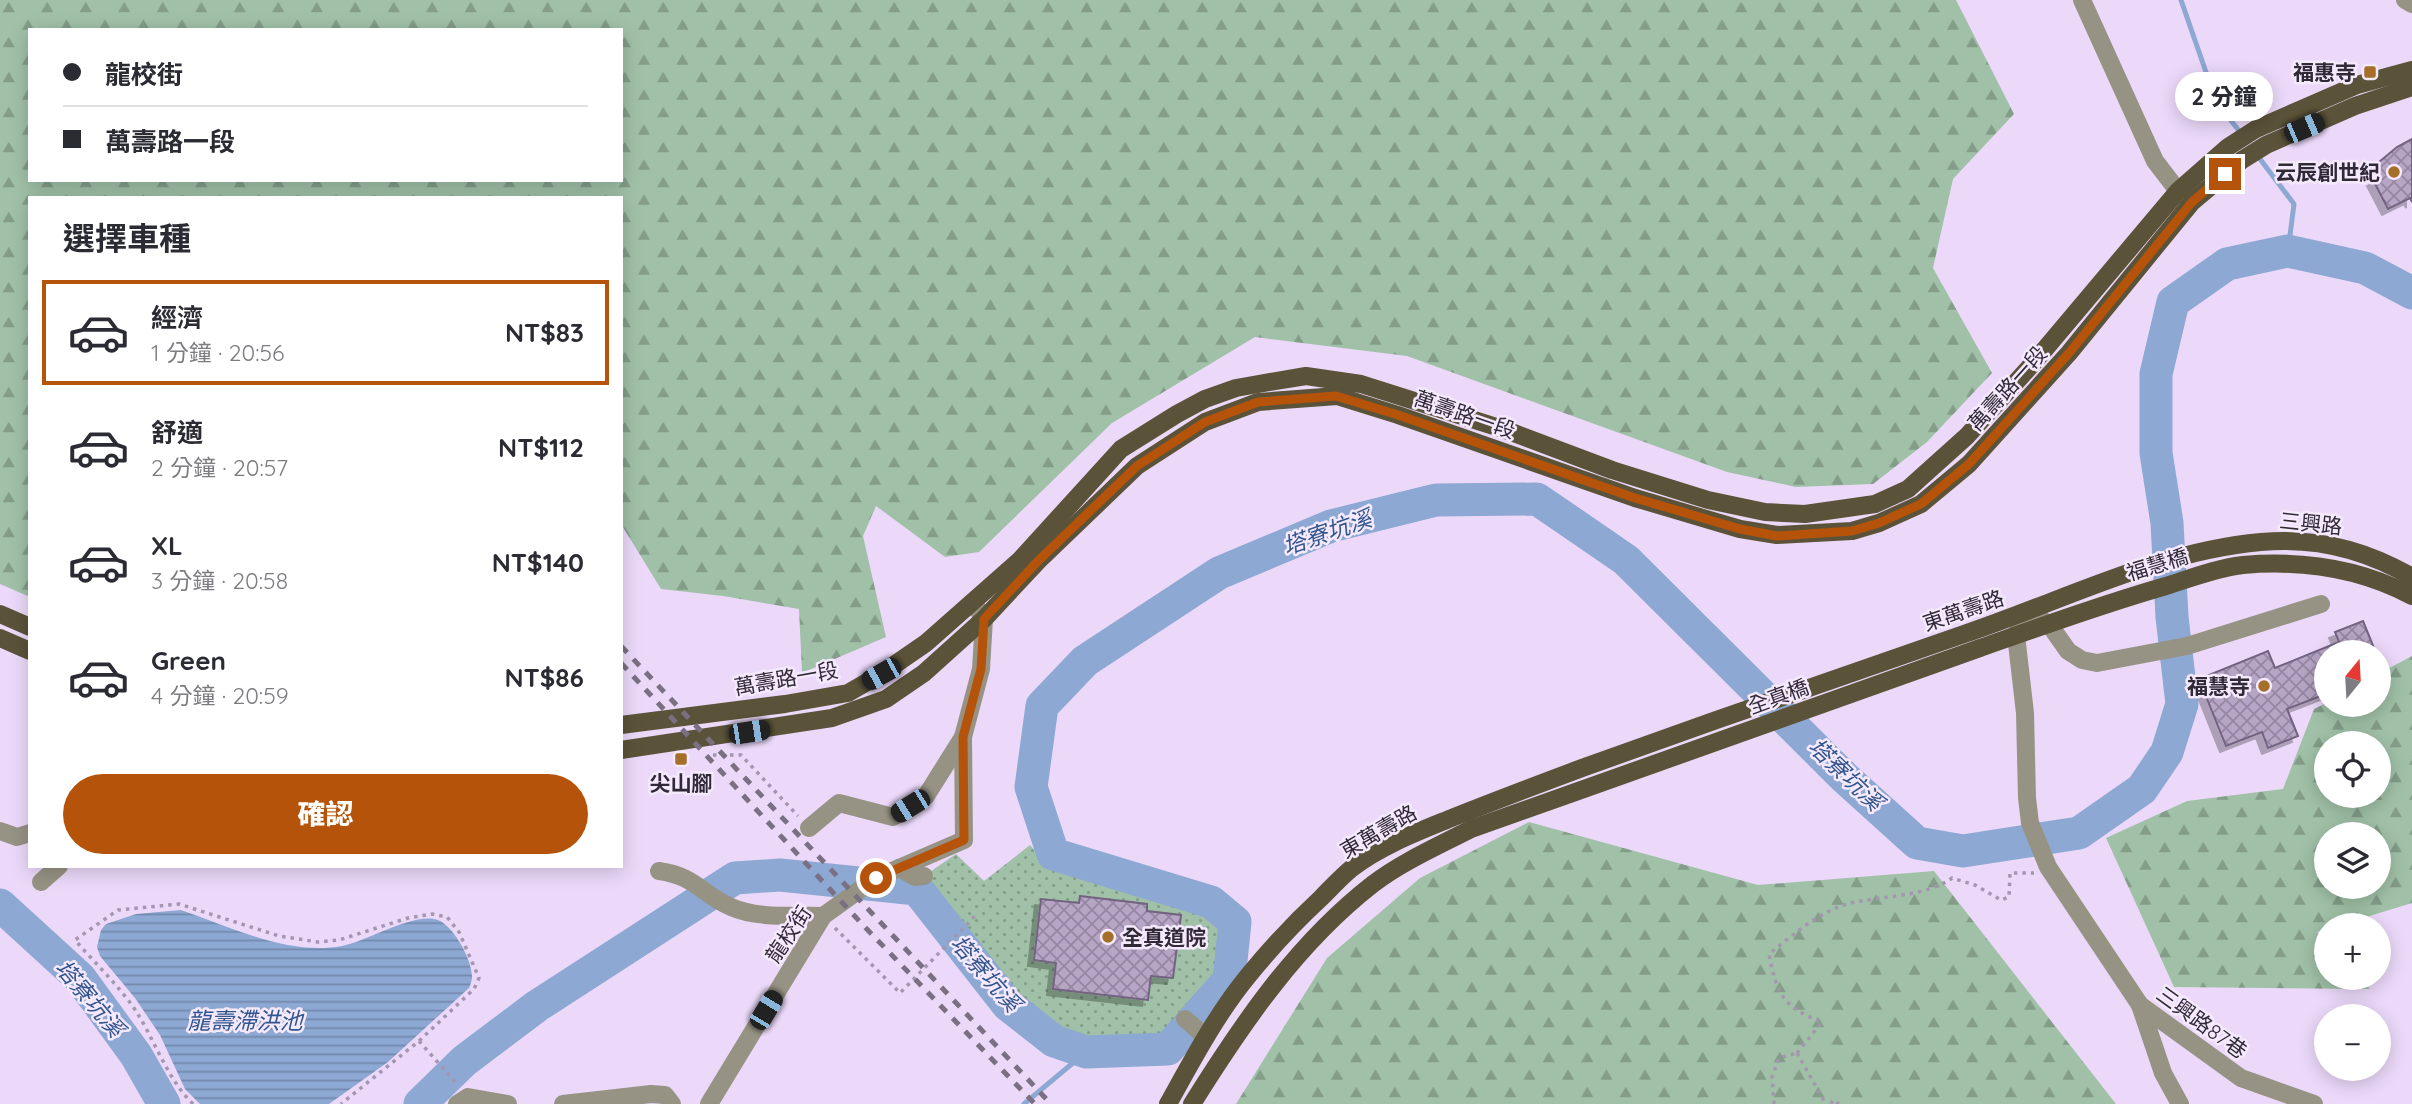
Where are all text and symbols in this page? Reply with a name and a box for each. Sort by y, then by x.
text: 龍校街 [105,58,183,91]
place label: 福惠寺 [2293,59,2356,85]
marker: 福惠寺 [2362,64,2378,80]
callout: 2 分鐘 [2176,72,2274,122]
text: 2 分鐘 [2191,82,2257,111]
car [2281,110,2328,146]
text: 萬壽路一段 [105,125,235,158]
route end [2209,158,2241,190]
place label: 云辰創世紀 [2275,159,2380,185]
marker: 云辰創世紀 [2386,164,2402,180]
text: 選擇車種 [63,218,191,258]
icon: car [67,301,130,364]
text: 經濟 [151,301,203,334]
text: NT$83 [505,316,584,349]
text: 1 分鐘 · 20:56 [151,338,284,367]
street label: 萬壽路一段 [1962,340,2052,436]
street label: 萬壽路一段 [1411,385,1519,443]
icon: car [67,416,130,479]
text: 舒適 [151,416,203,449]
text: NT$112 [498,431,584,464]
text: 2 分鐘 · 20:57 [151,453,288,482]
water label: 塔寮坑溪 [1279,502,1378,561]
street label: 三興路 [2278,507,2344,539]
text: XL [151,529,183,562]
icon: car [67,531,130,594]
street label: 福慧橋 [2123,542,2191,586]
text: NT$140 [492,546,584,579]
text: 3 分鐘 · 20:58 [151,566,288,595]
street label: 東萬壽路 [1919,584,2007,636]
north arrow [2314,640,2390,718]
map controls [2314,640,2391,1081]
text: Green [151,644,226,677]
icon: car [67,646,130,709]
car [858,655,905,693]
street label: 萬壽路一段 [732,656,840,700]
text: NT$86 [504,661,584,694]
street label: 全真橋 [1744,673,1812,719]
place label: 福慧寺 [2187,673,2250,699]
marker: 福慧寺 [2256,678,2272,694]
text: 4 分鐘 · 20:59 [151,681,289,710]
car [727,718,772,746]
button: locate [2314,731,2391,808]
water label: 塔寮坑溪 [1803,732,1891,818]
marker: 尖山腳 [673,751,689,767]
place label: 尖山腳 [650,770,713,796]
button: 確認 [63,774,588,854]
car [887,786,934,826]
street label: 東萬壽路 [1335,799,1421,863]
button: layers [2314,822,2391,899]
route start [860,862,892,894]
street label: 龍校街 [760,901,816,967]
button: + [2314,913,2391,990]
place label: 全真道院 [1122,924,1206,950]
water label: 塔寮坑溪 [945,929,1029,1019]
marker: 全真道院 [1100,929,1116,945]
water label: 塔寮坑溪 [49,953,133,1045]
street label: 三興路87巷 [2152,980,2252,1064]
car [747,987,786,1033]
button: − [2314,1004,2391,1081]
water label: 龍壽滯洪池 [188,1006,305,1035]

